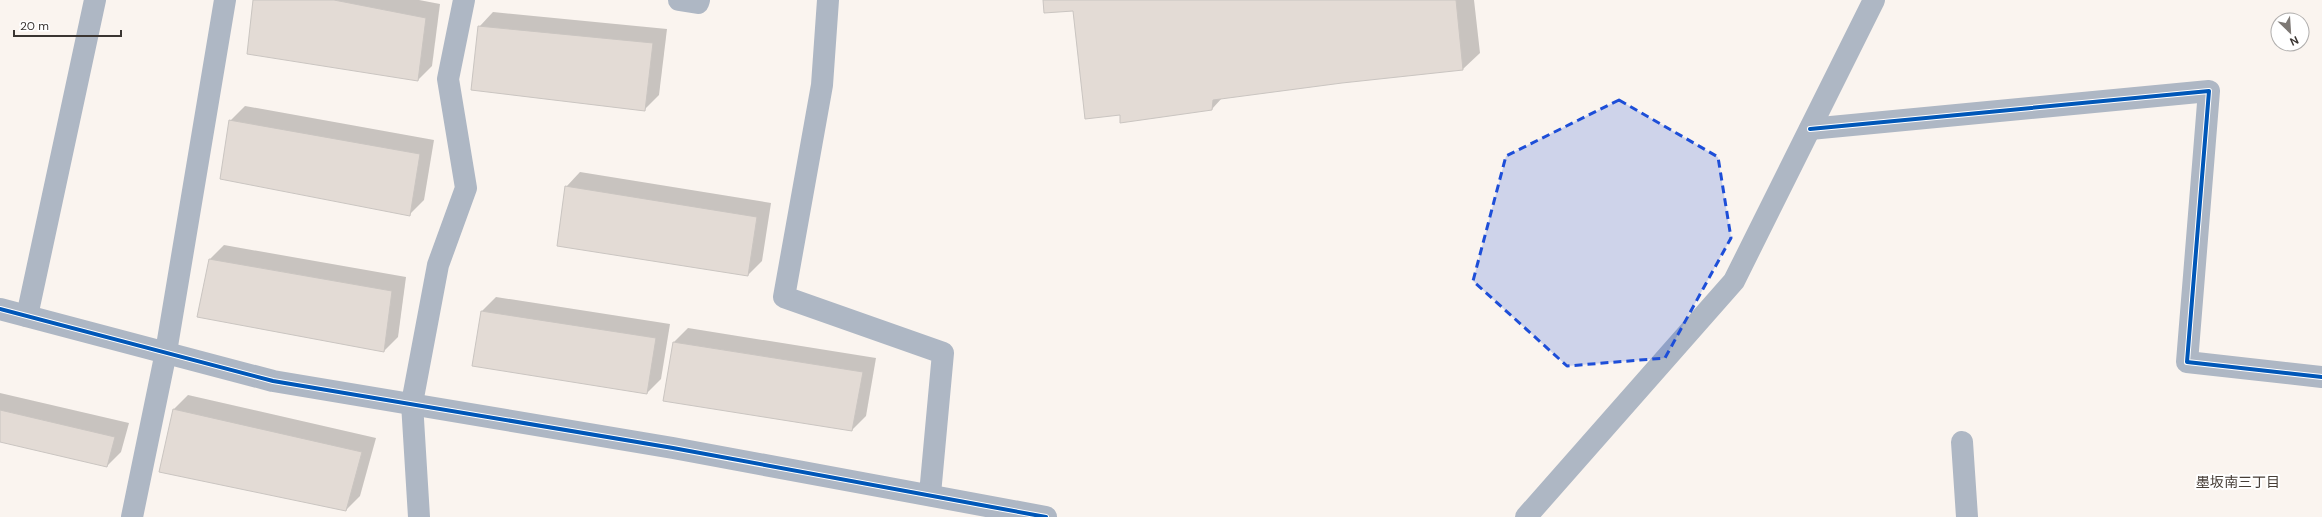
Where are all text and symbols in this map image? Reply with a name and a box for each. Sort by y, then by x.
scale bar [14,12,121,38]
north arrow [2270,12,2310,52]
text: 20 m [20,18,49,34]
text: N [2288,33,2301,49]
district label: 墨坂南三丁目 [2196,473,2280,491]

